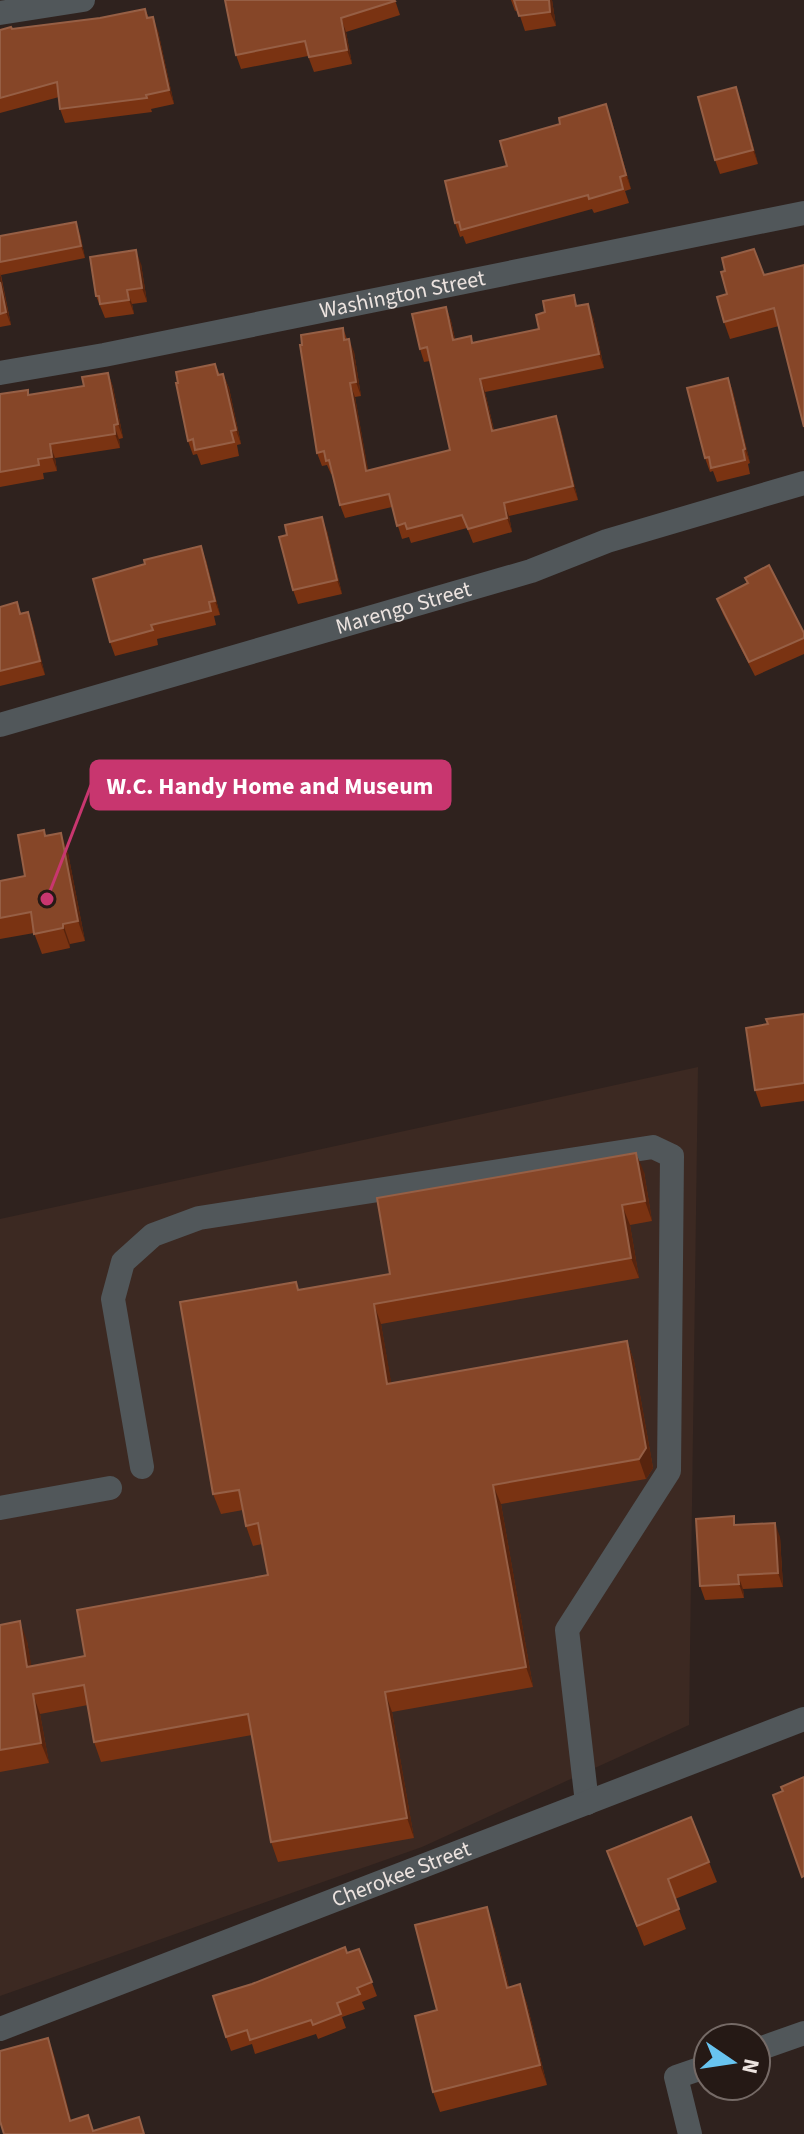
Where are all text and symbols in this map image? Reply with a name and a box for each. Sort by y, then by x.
street label: Washington Street [317,262,489,327]
street label: Marengo Street [332,573,475,643]
callout: W.C. Handy Home and Museum [91,761,450,809]
text: W.C. Handy Home and Museum [107,769,433,804]
street label: Cherokee Street [327,1833,476,1916]
north arrow [692,2022,772,2102]
text: N [733,2056,768,2077]

